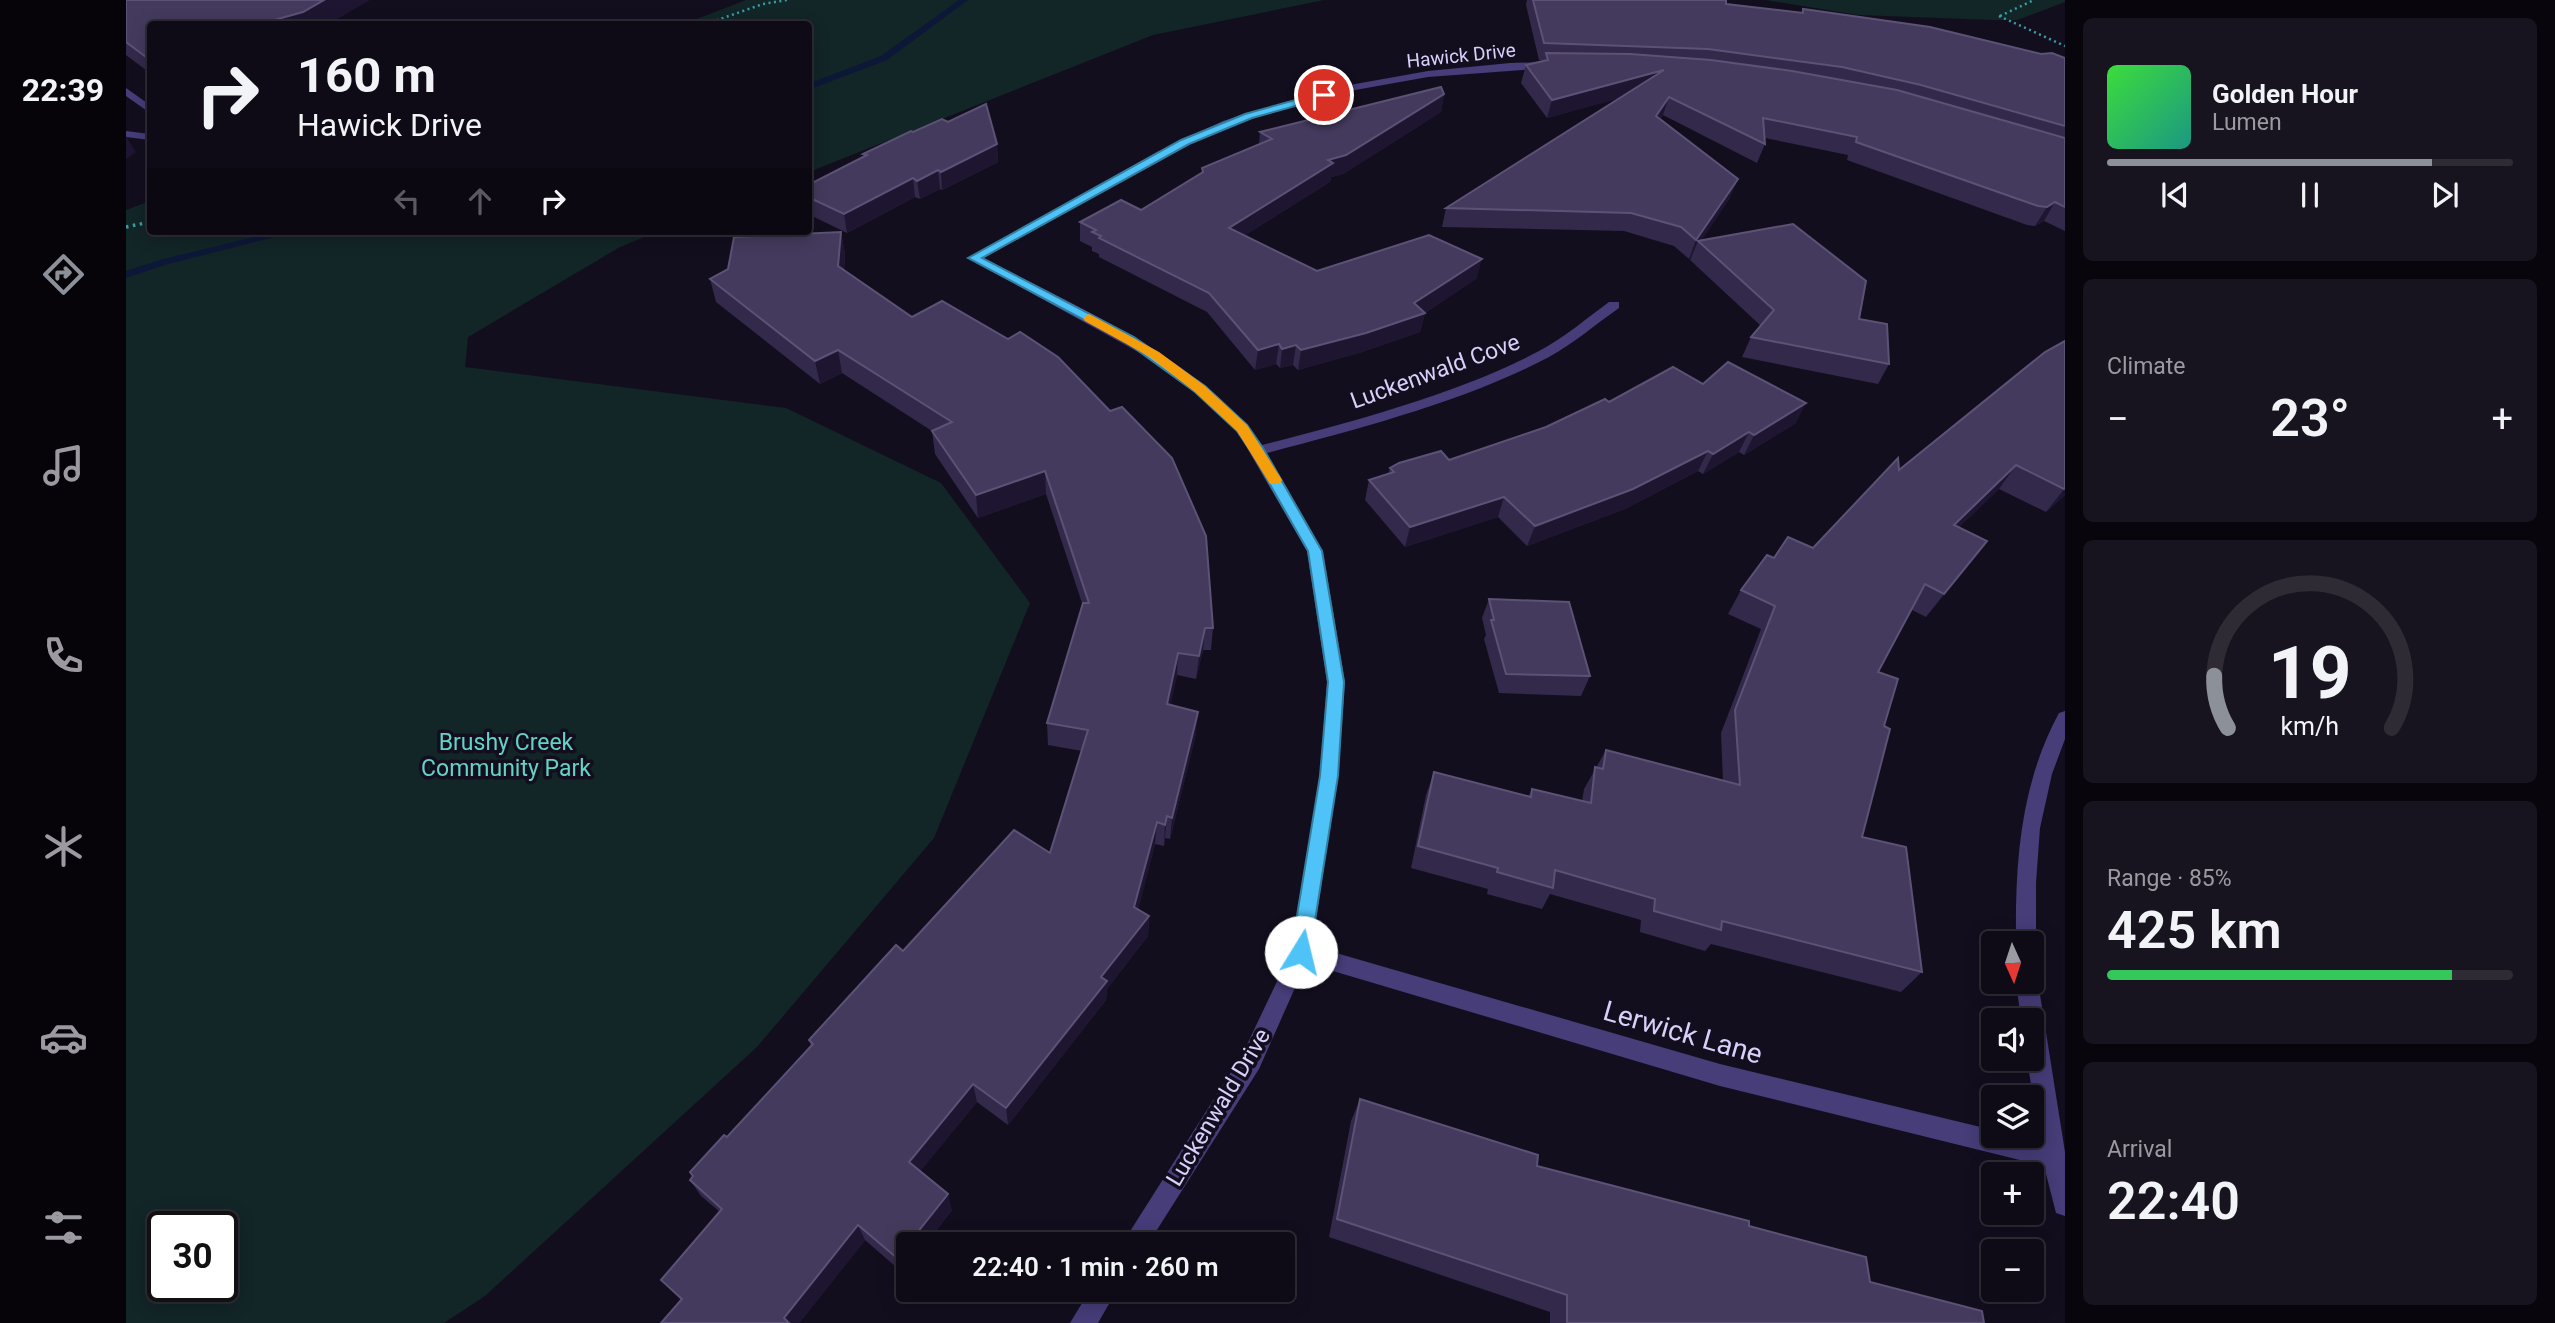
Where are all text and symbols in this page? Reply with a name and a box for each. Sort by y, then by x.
street label: Hawick Drive [1405,38,1517,73]
text: 160 m [297,47,436,104]
icon: right [182,49,273,140]
pin [1294,65,1354,125]
text: 22:39 [22,71,104,109]
icon: arrive [1305,76,1343,114]
text: Golden Hour [2212,79,2358,109]
text: Hawick Drive [297,106,482,144]
text: Lumen [2212,109,2282,136]
icon: previous [2156,176,2194,214]
icon: pause [2291,176,2329,214]
icon: next [2426,176,2464,214]
icon: left [388,182,426,220]
icon: ahead [461,182,499,220]
icon: right [534,182,572,220]
icon: directions [39,250,88,299]
street label: Luckenwald Cove [1347,328,1523,415]
text: Climate [2107,353,2186,380]
text: 23° [2270,388,2350,449]
text: − [2107,397,2129,441]
text: + [2491,397,2513,441]
icon: music [39,441,88,490]
text: 19 [2268,630,2352,716]
icon: phone [39,631,88,680]
text: km/h [2281,711,2339,740]
park label: Brushy Creek Community Park [421,729,591,782]
icon: climate [39,822,88,871]
text: Range · 85% [2107,865,2232,892]
text: 425 km [2107,900,2282,961]
position arrow [1264,915,1338,989]
north arrow [1981,931,2044,994]
map controls [1981,931,2044,1302]
street label: Lerwick Lane [1600,994,1766,1071]
button: sound [1981,1008,2044,1071]
icon: car [39,1013,88,1062]
street label: Luckenwald Drive [1161,1024,1276,1191]
button: layers [1981,1085,2044,1148]
text: Arrival [2107,1136,2172,1163]
button: + [1981,1162,2044,1225]
text: 22:40 [2107,1171,2240,1232]
icon: filters [39,1203,88,1252]
speed limit sign: 30 [147,1211,238,1302]
button: − [1981,1239,2044,1302]
text: 22:40 · 1 min · 260 m [972,1252,1219,1282]

